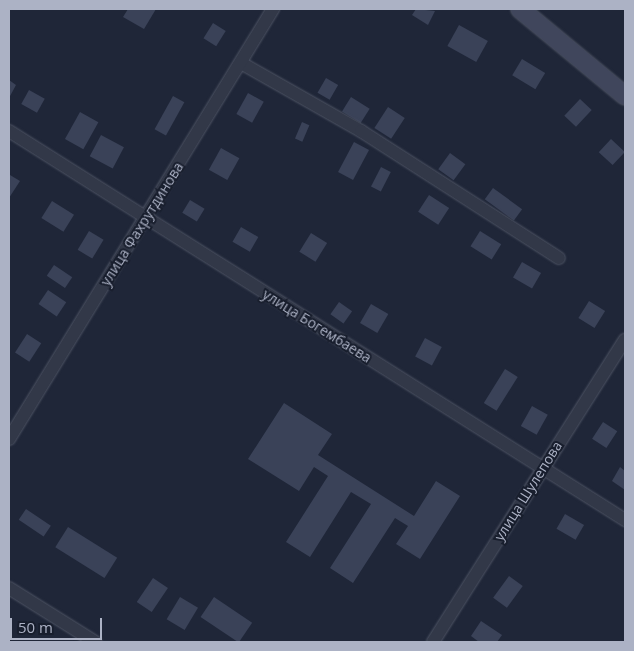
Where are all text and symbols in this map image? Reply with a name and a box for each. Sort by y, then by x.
street label: улица Фахрутдинова [97,159,187,289]
street label: улица Богембаева [260,286,374,366]
street label: улица Шулепова [491,438,565,544]
scale bar [12,608,105,640]
text: 50 m [18,617,53,637]

